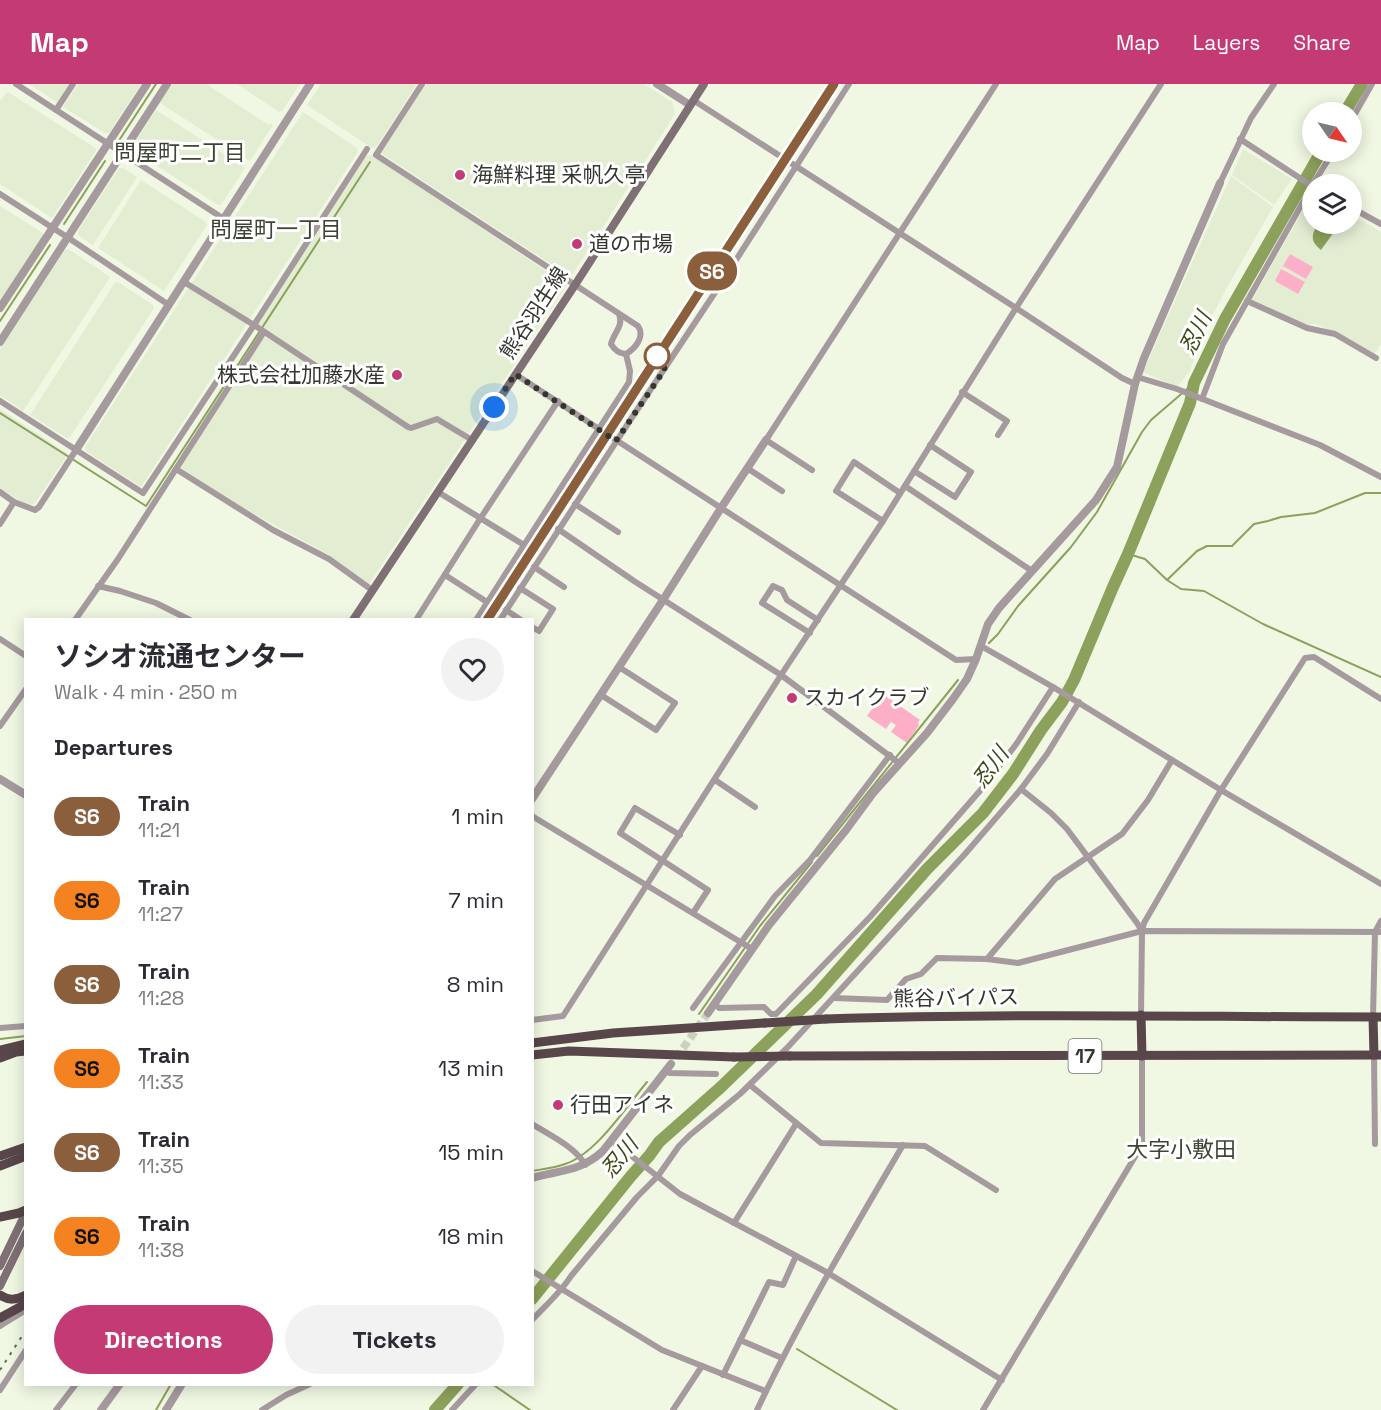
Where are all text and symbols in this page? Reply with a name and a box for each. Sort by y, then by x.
text: Map [30,24,89,60]
text: Map [1116,29,1160,56]
text: Layers [1193,29,1260,56]
text: Share [1293,29,1351,56]
north arrow [1302,102,1362,162]
map controls [1302,102,1362,234]
district label: 問屋町二丁目 [114,138,246,166]
place label: 海鮮料理 采帆久亭 [472,161,645,188]
marker: 海鮮料理 采帆久亭 [453,168,467,182]
button: layers [1302,174,1362,234]
district label: 問屋町一丁目 [210,215,342,243]
place label: 道の市場 [589,230,673,257]
marker: 道の市場 [570,237,584,251]
line badge: S6 [685,252,739,291]
text: S6 [699,258,725,285]
street label: 熊谷羽生線 [494,261,573,364]
water label: 忍川 [1173,305,1218,359]
unlabelled marker [644,343,670,369]
place label: 株式会社加藤水産 [217,361,385,388]
marker: 株式会社加藤水産 [390,368,404,382]
your location [479,392,509,422]
text: ソシオ流通センター [54,638,306,674]
button: heart [441,638,504,701]
text: Walk · 4 min · 250 m [54,679,238,705]
place label: スカイクラブ [804,684,930,711]
marker: スカイクラブ [785,691,799,705]
text: Departures [54,733,173,761]
water label: 忍川 [966,739,1015,793]
text: Train [138,789,190,817]
text: 1 min [451,802,504,830]
text: S6 [74,803,100,830]
text: 11:21 [138,817,180,843]
text: Train [138,873,190,901]
text: 7 min [448,886,504,914]
text: S6 [74,887,100,914]
text: 11:27 [138,901,183,927]
text: Train [138,957,190,985]
text: 8 min [447,970,504,998]
text: S6 [74,971,100,998]
street label: 熊谷バイパス [893,983,1019,1012]
text: 11:28 [138,985,184,1011]
road number: 17 [1068,1039,1102,1073]
text: Train [138,1041,190,1069]
text: 13 min [438,1054,504,1082]
text: S6 [74,1055,100,1082]
text: 11:33 [138,1069,184,1095]
place label: 行田アイネ [570,1091,674,1118]
marker: 行田アイネ [551,1098,565,1112]
text: Train [138,1125,190,1153]
water label: 忍川 [594,1130,645,1183]
district label: 大字小敷田 [1126,1135,1236,1163]
text: 15 min [438,1138,504,1166]
text: S6 [74,1139,100,1166]
text: 11:35 [138,1153,184,1179]
text: Train [138,1209,190,1237]
text: 18 min [438,1222,504,1250]
text: S6 [74,1223,100,1250]
text: 11:38 [138,1237,184,1263]
button: Directions [54,1305,273,1374]
button: Tickets [285,1305,504,1374]

